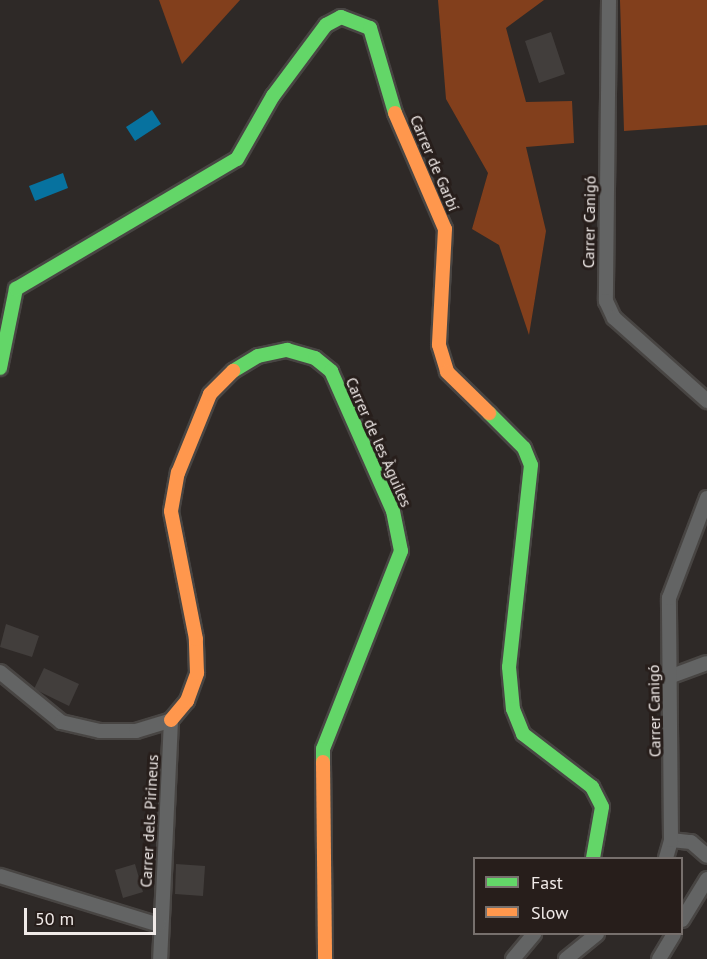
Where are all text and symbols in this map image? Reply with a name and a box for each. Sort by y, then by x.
street label: Carrer de Garbí [406,112,464,214]
street label: Carrer Canigó [579,176,599,268]
street label: Carrer de les Àguiles [342,374,416,510]
street label: Carrer Canigó [644,665,664,757]
street label: Carrer dels Pirineus [136,754,162,888]
legend [473,857,683,935]
text: Fast [531,871,563,894]
scale bar [27,896,159,934]
text: Slow [531,901,569,924]
text: 50 m [35,907,74,930]

